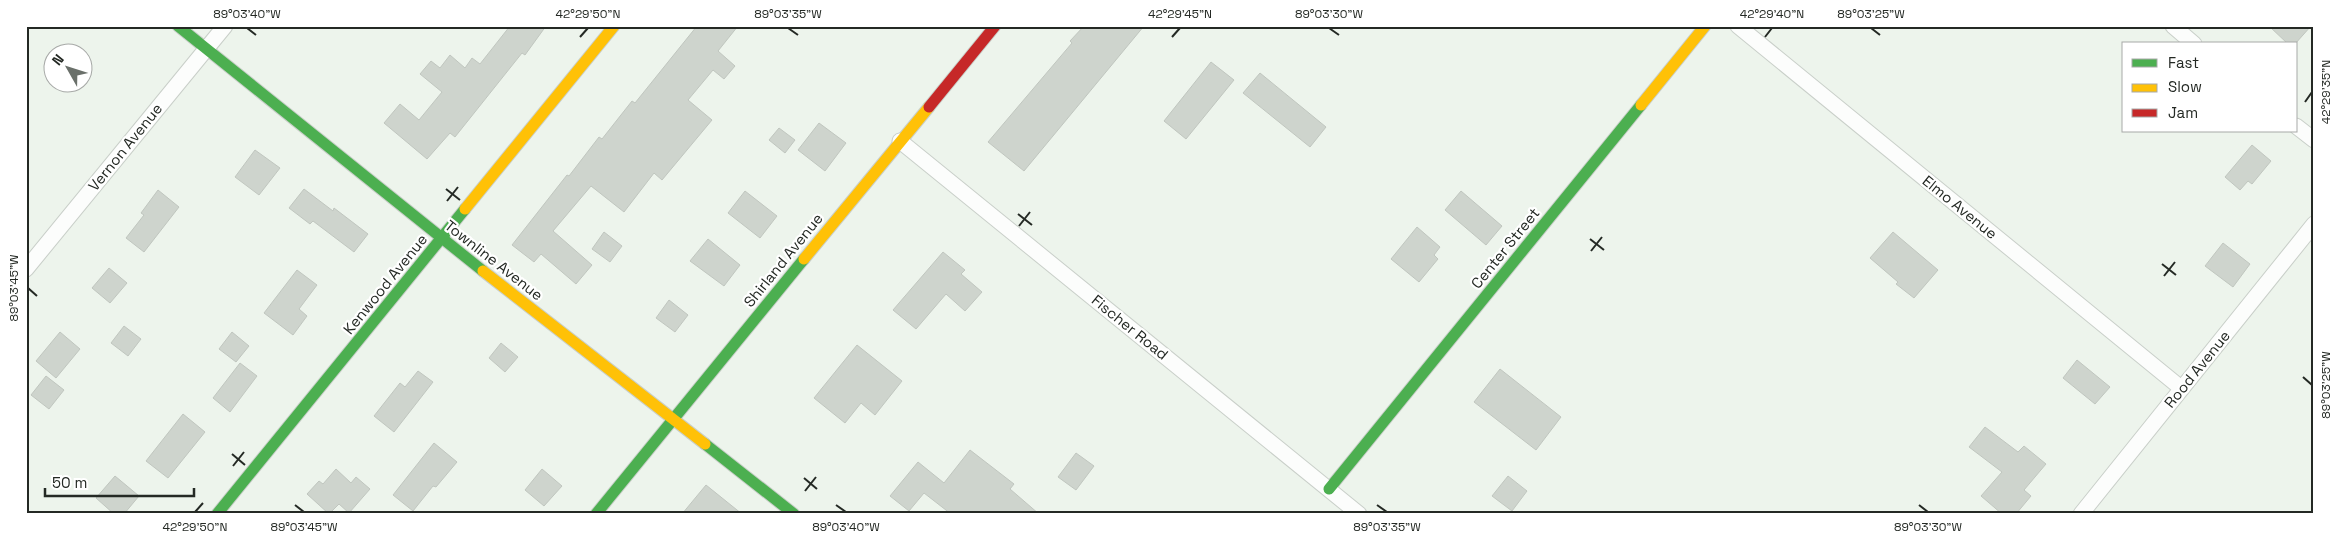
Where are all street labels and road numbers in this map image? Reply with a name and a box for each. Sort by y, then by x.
street label: Vernon Avenue [84,99,166,195]
street label: Elmo Avenue [1919,171,2001,243]
street label: Center Street [1467,204,1543,292]
street label: Shirland Avenue [739,209,827,311]
street label: Townline Avenue [441,216,547,304]
street label: Kenwood Avenue [339,230,431,338]
street label: Fischer Road [1088,290,1172,364]
street label: Rood Avenue [2160,326,2234,412]

